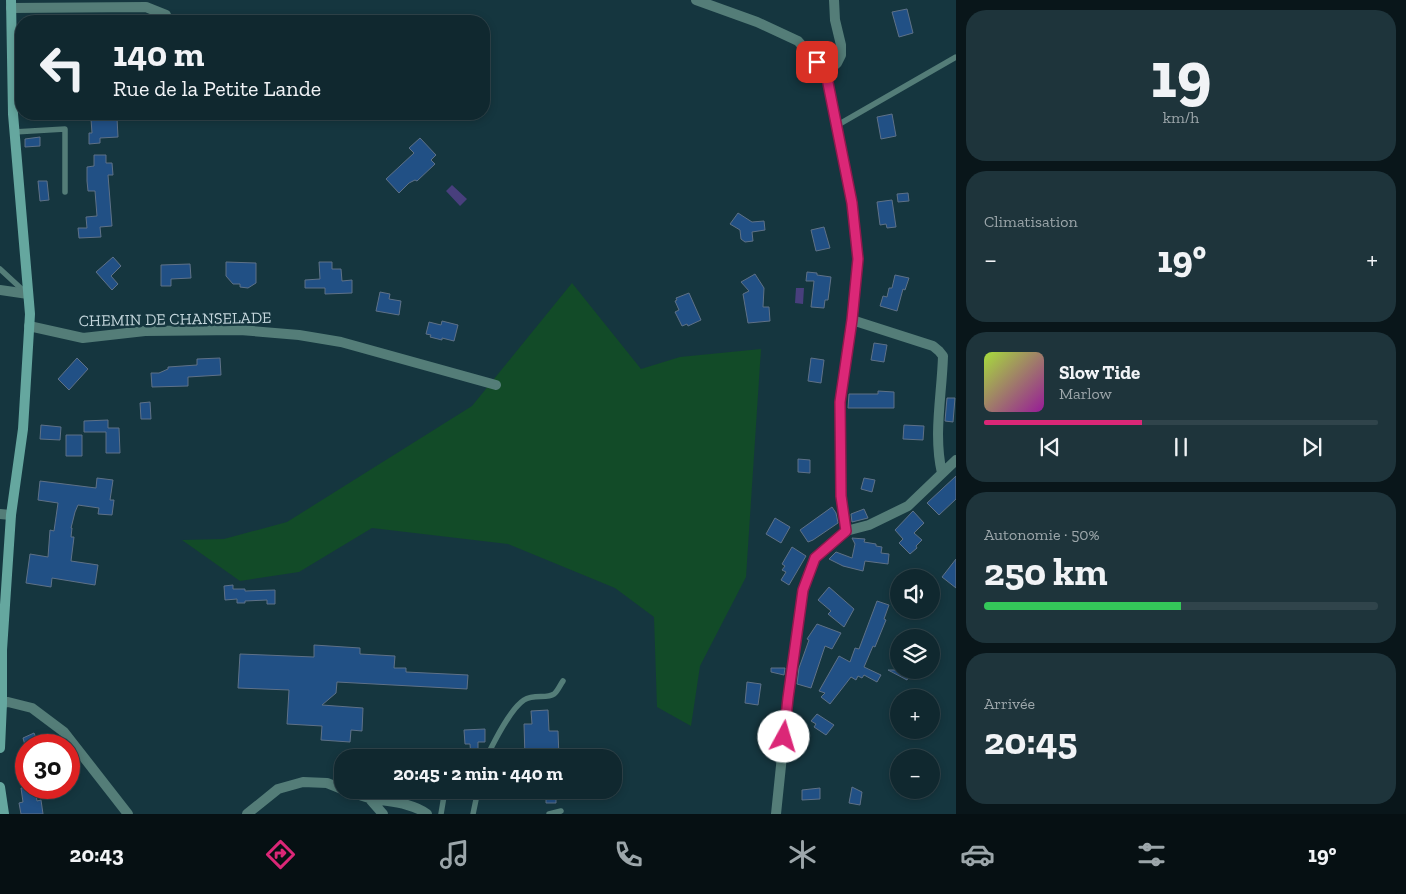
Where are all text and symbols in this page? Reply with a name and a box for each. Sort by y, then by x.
text: 140 m [113,33,204,75]
icon: left [30,35,95,100]
text: 19 [1150,36,1212,114]
pin [796,41,838,83]
icon: arrive [803,48,831,76]
text: Rue de la Petite Lande [113,75,321,102]
text: km/h [1163,108,1199,127]
text: Climatisation [984,212,1078,231]
text: 19° [1157,236,1206,282]
text: − [984,243,997,276]
text: + [1366,243,1378,276]
street label: CHEMIN DE CHANSELADE [78,308,272,330]
text: Slow Tide [1059,361,1140,384]
text: Marlow [1059,384,1112,403]
icon: previous [1036,433,1064,461]
icon: pause [1167,433,1195,461]
icon: next [1298,433,1326,461]
text: Autonomie · 50% [984,525,1100,544]
text: 250 km [984,549,1108,595]
map controls [890,569,940,799]
button: sound [890,569,940,619]
button: layers [890,629,940,679]
button: + [890,689,940,739]
text: Arrivée [984,694,1035,713]
position arrow [757,710,809,762]
text: 20:45 [984,718,1077,764]
speed limit sign: 30 [15,734,80,799]
button: − [890,749,940,799]
text: 20:45 · 2 min · 440 m [393,762,563,785]
icon: directions [263,837,298,872]
icon: music [437,837,472,872]
icon: phone [611,837,646,872]
icon: climate [785,837,820,872]
icon: car [960,837,995,872]
icon: filters [1134,837,1169,872]
text: 20:43 [70,841,124,868]
text: 19° [1308,841,1336,868]

